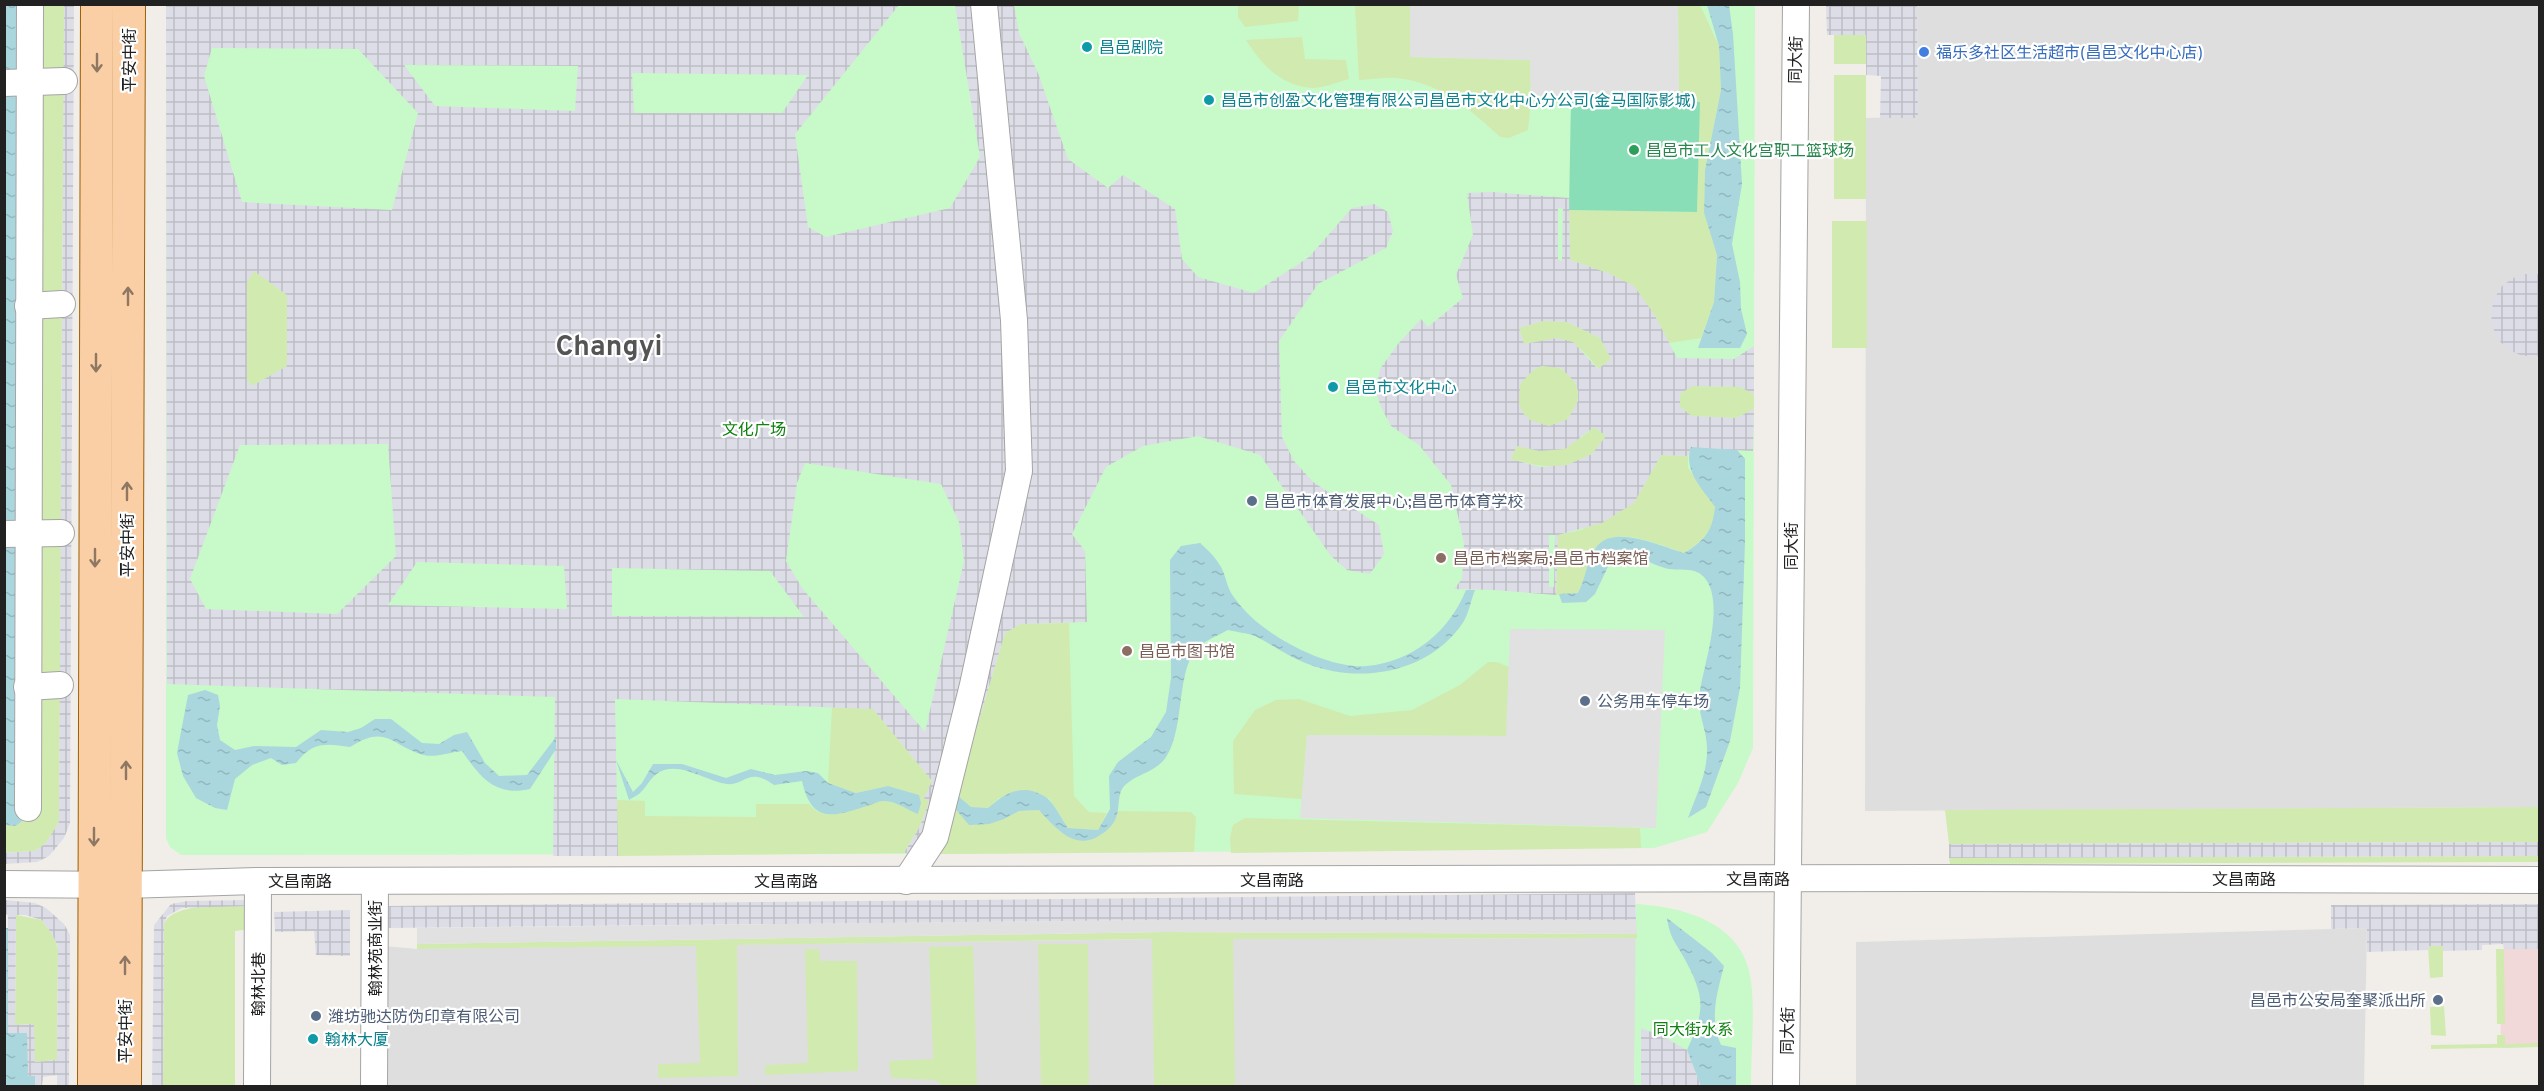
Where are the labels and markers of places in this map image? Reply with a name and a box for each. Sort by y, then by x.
place label: 昌邑剧院 [1099,39,1163,59]
marker: 昌邑剧院 [1080,40,1094,54]
place label: 福乐多社区生活超市(昌邑文化中心店) [1936,44,2203,64]
marker: 福乐多社区生活超市(昌邑文化中心店) [1917,45,1931,59]
place label: 昌邑市创盈文化管理有限公司昌邑市文化中心分公司(金马国际影城) [1221,92,1696,112]
marker: 昌邑市创盈文化管理有限公司昌邑市文化中心分公司(金马国际影城) [1202,93,1216,107]
place label: 昌邑市工人文化宫职工篮球场 [1646,142,1854,162]
marker: 昌邑市工人文化宫职工篮球场 [1627,143,1641,157]
place label: 昌邑市文化中心 [1345,379,1457,399]
marker: 昌邑市文化中心 [1326,380,1340,394]
place label: 昌邑市体育发展中心;昌邑市体育学校 [1264,493,1524,513]
marker: 昌邑市体育发展中心;昌邑市体育学校 [1245,494,1259,508]
place label: 昌邑市档案局;昌邑市档案馆 [1453,550,1649,570]
marker: 昌邑市档案局;昌邑市档案馆 [1434,551,1448,565]
place label: 昌邑市图书馆 [1139,643,1235,663]
marker: 昌邑市图书馆 [1120,644,1134,658]
place label: 公务用车停车场 [1597,693,1709,713]
marker: 公务用车停车场 [1578,694,1592,708]
place label: 昌邑市公安局奎聚派出所 [2250,992,2426,1012]
marker: 昌邑市公安局奎聚派出所 [2431,993,2445,1007]
place label: 潍坊驰达防伪印章有限公司 [328,1008,520,1028]
marker: 潍坊驰达防伪印章有限公司 [309,1009,323,1023]
place label: 翰林大厦 [325,1031,389,1051]
marker: 翰林大厦 [306,1032,320,1046]

